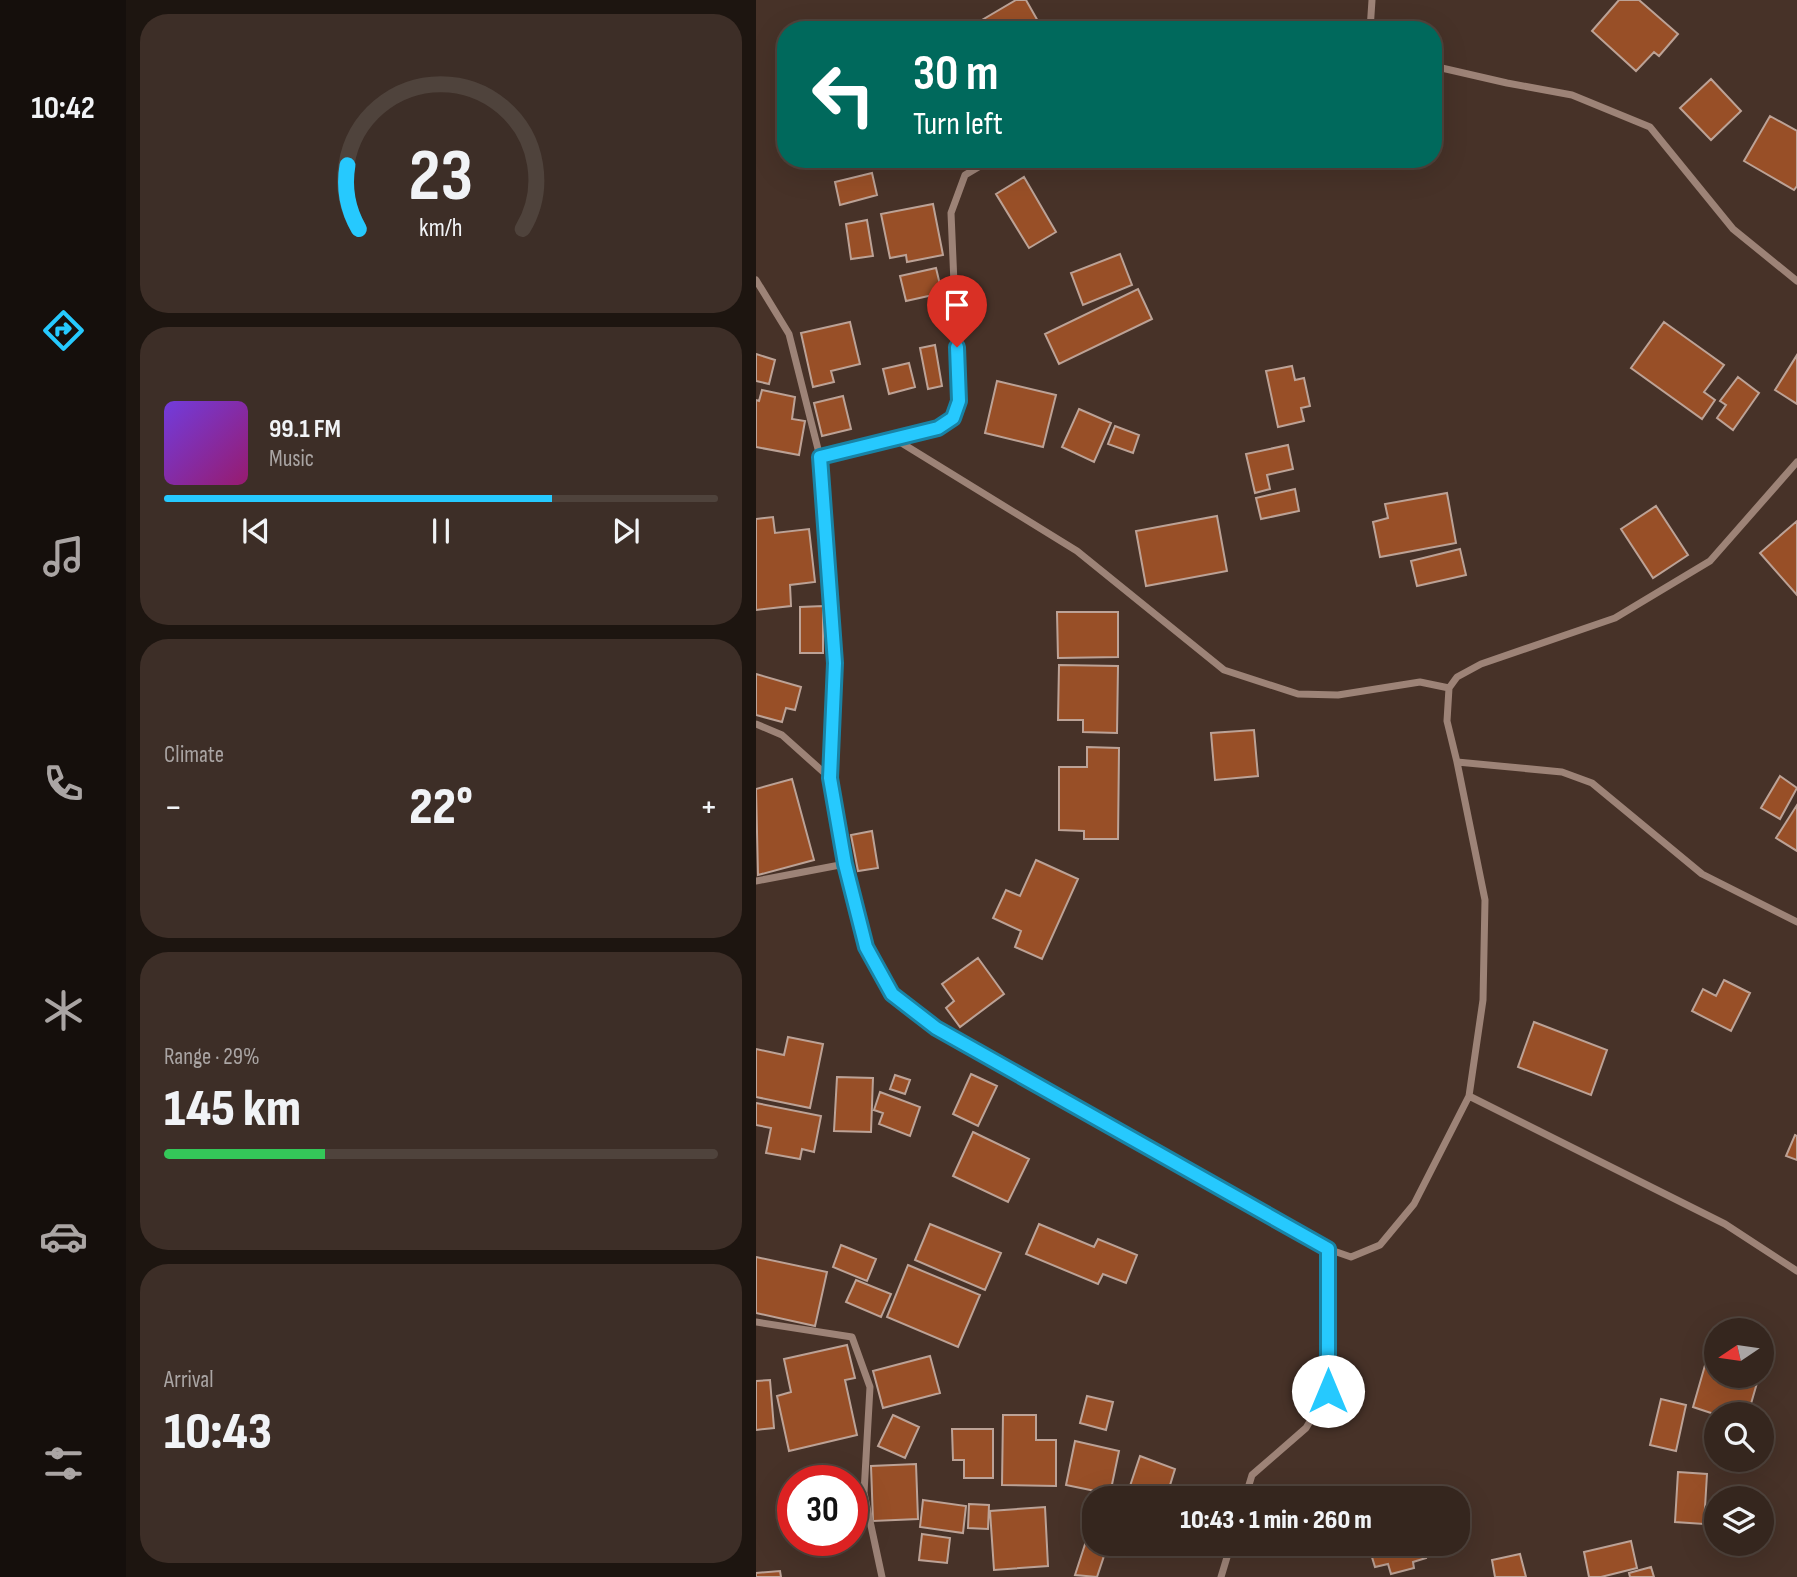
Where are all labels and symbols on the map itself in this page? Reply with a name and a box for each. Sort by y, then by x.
pin [927,275,987,347]
north arrow [1704,1318,1774,1388]
position arrow [1291,1354,1365,1428]
speed limit sign: 30 [777,1465,868,1556]

